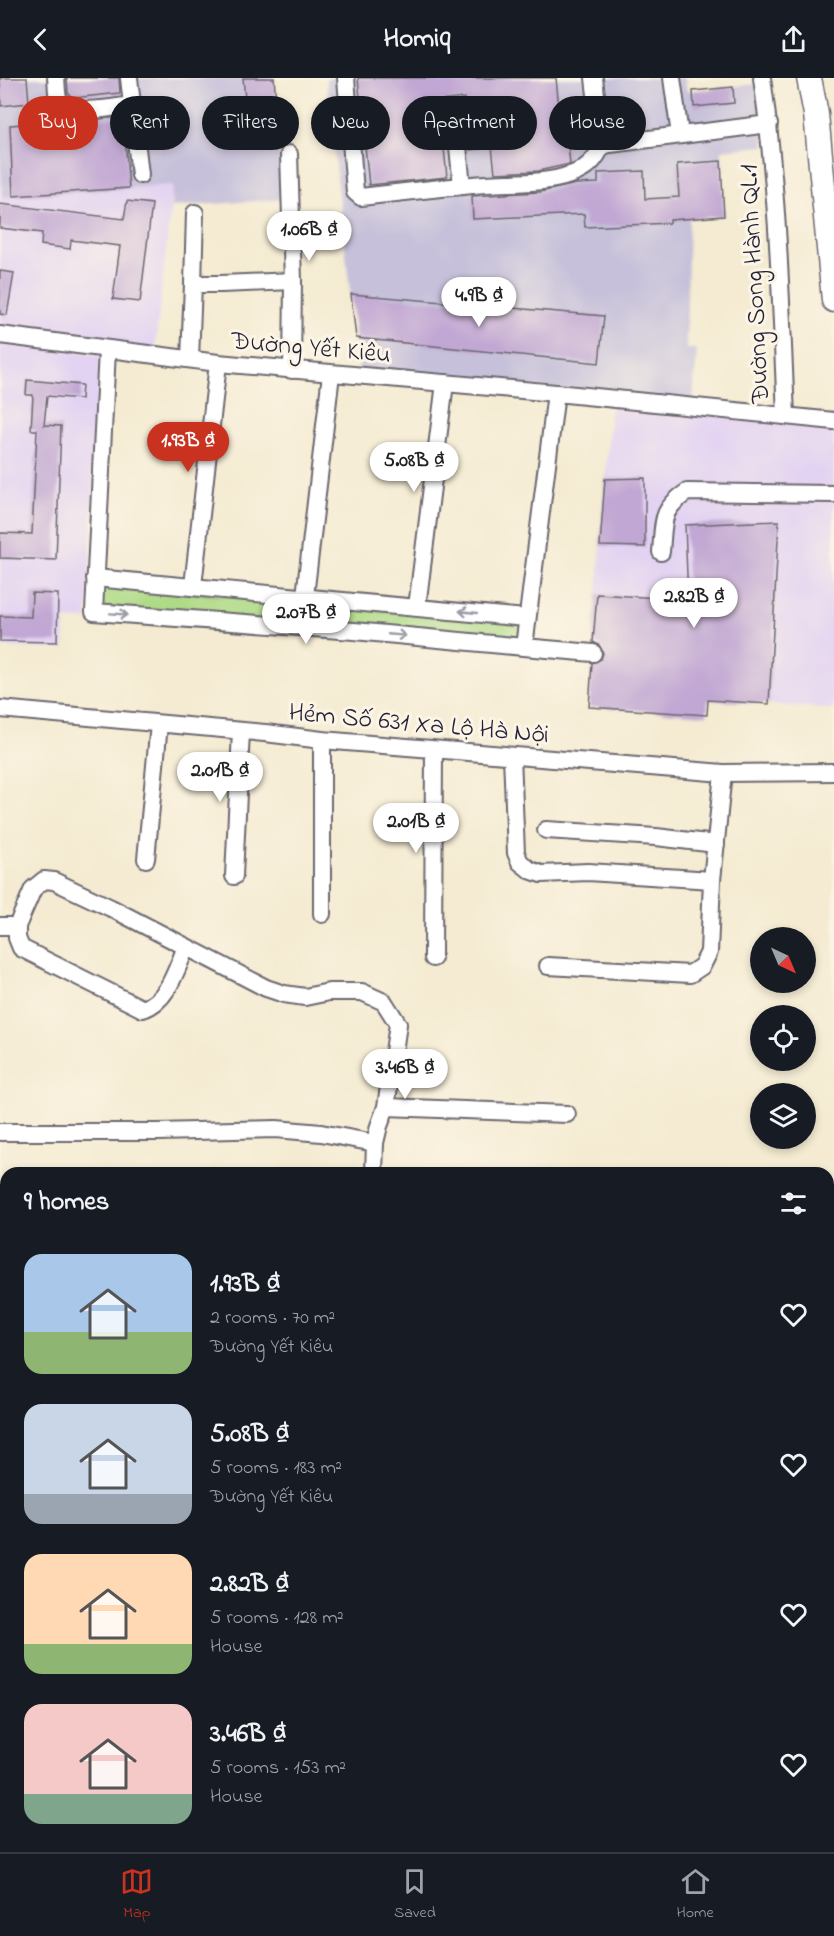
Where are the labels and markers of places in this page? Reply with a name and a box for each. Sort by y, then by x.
pin: 1.06B ₫ [254,211,364,262]
pin: 4.9B ₫ [430,277,528,328]
pin: 1.93B ₫ [133,422,243,473]
pin: 5.08B ₫ [359,442,469,493]
pin: 2.82B ₫ [639,578,749,629]
pin: 2.07B ₫ [251,594,361,645]
pin: 2.01B ₫ [165,752,275,803]
pin: 2.01B ₫ [361,803,471,854]
pin: 3.46B ₫ [350,1049,460,1100]

